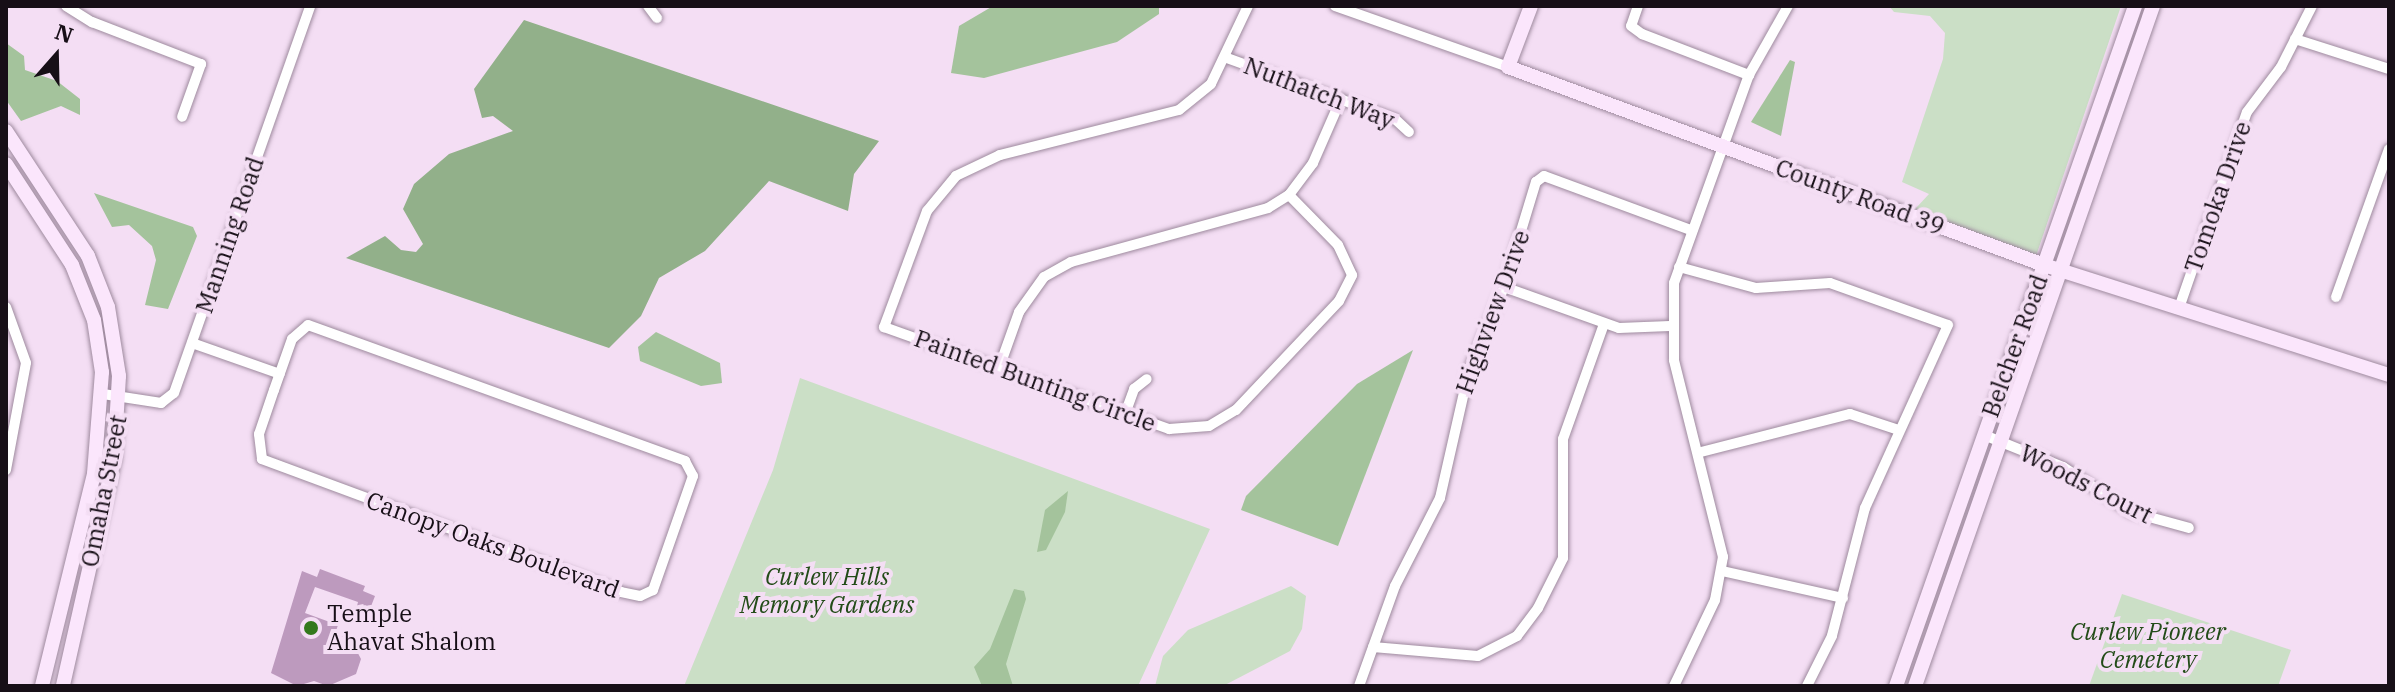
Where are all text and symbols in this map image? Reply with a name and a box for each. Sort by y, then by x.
north arrow [16,16,96,96]
text: N [51,16,78,50]
street label: Nuthatch Way [1240,51,1398,135]
street label: Tomoka Drive [2179,118,2257,276]
street label: Manning Road [190,153,270,317]
street label: County Road 39 [1772,153,1948,241]
street label: Highview Drive [1450,226,1536,398]
street label: Belcher Road [1976,271,2054,421]
street label: Painted Bunting Circle [910,324,1160,438]
street label: Omaha Street [75,413,133,569]
street label: Woods Court [2015,438,2157,530]
street label: Canopy Oaks Boulevard [362,486,624,604]
park label: Curlew Hills Memory Gardens [740,563,914,619]
place label: Temple Ahavat Shalom [327,600,496,656]
park label: Curlew Pioneer Cemetery [2070,618,2226,674]
marker: Temple Ahavat Shalom [302,619,320,637]

